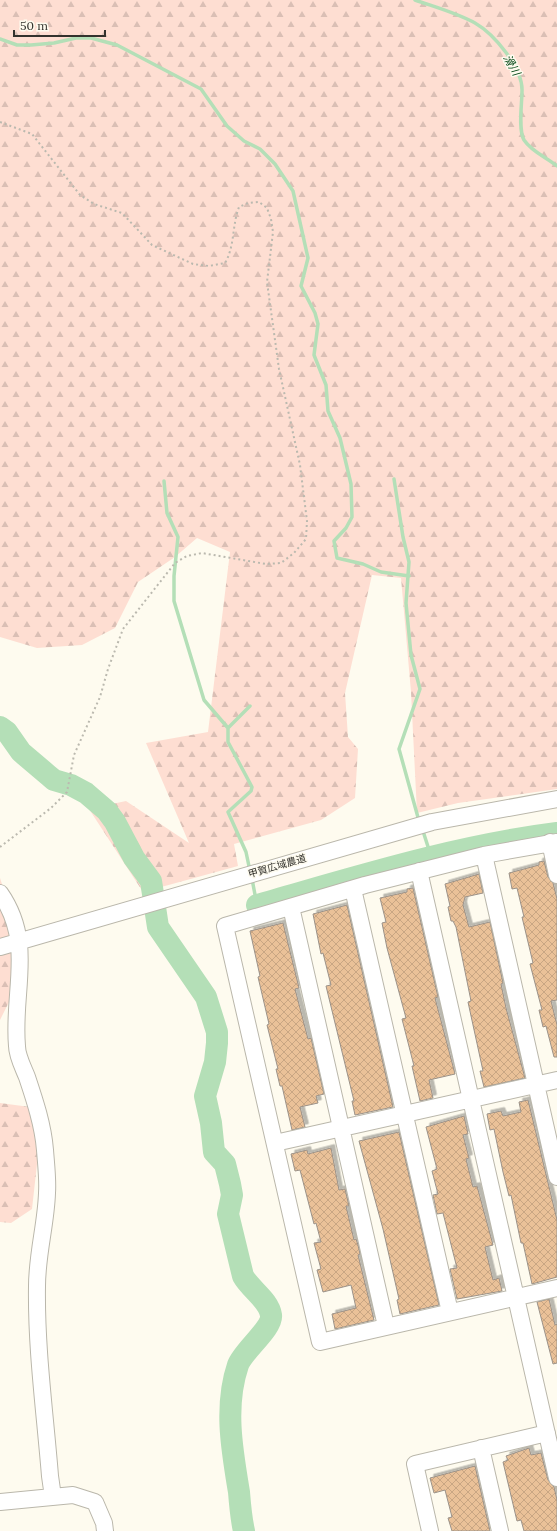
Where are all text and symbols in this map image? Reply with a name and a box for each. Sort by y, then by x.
scale bar [14,12,105,38]
text: 50 m [20,18,48,33]
water label: 滑川 [500,52,524,79]
street label: 甲賀広域農道 [246,851,308,881]

